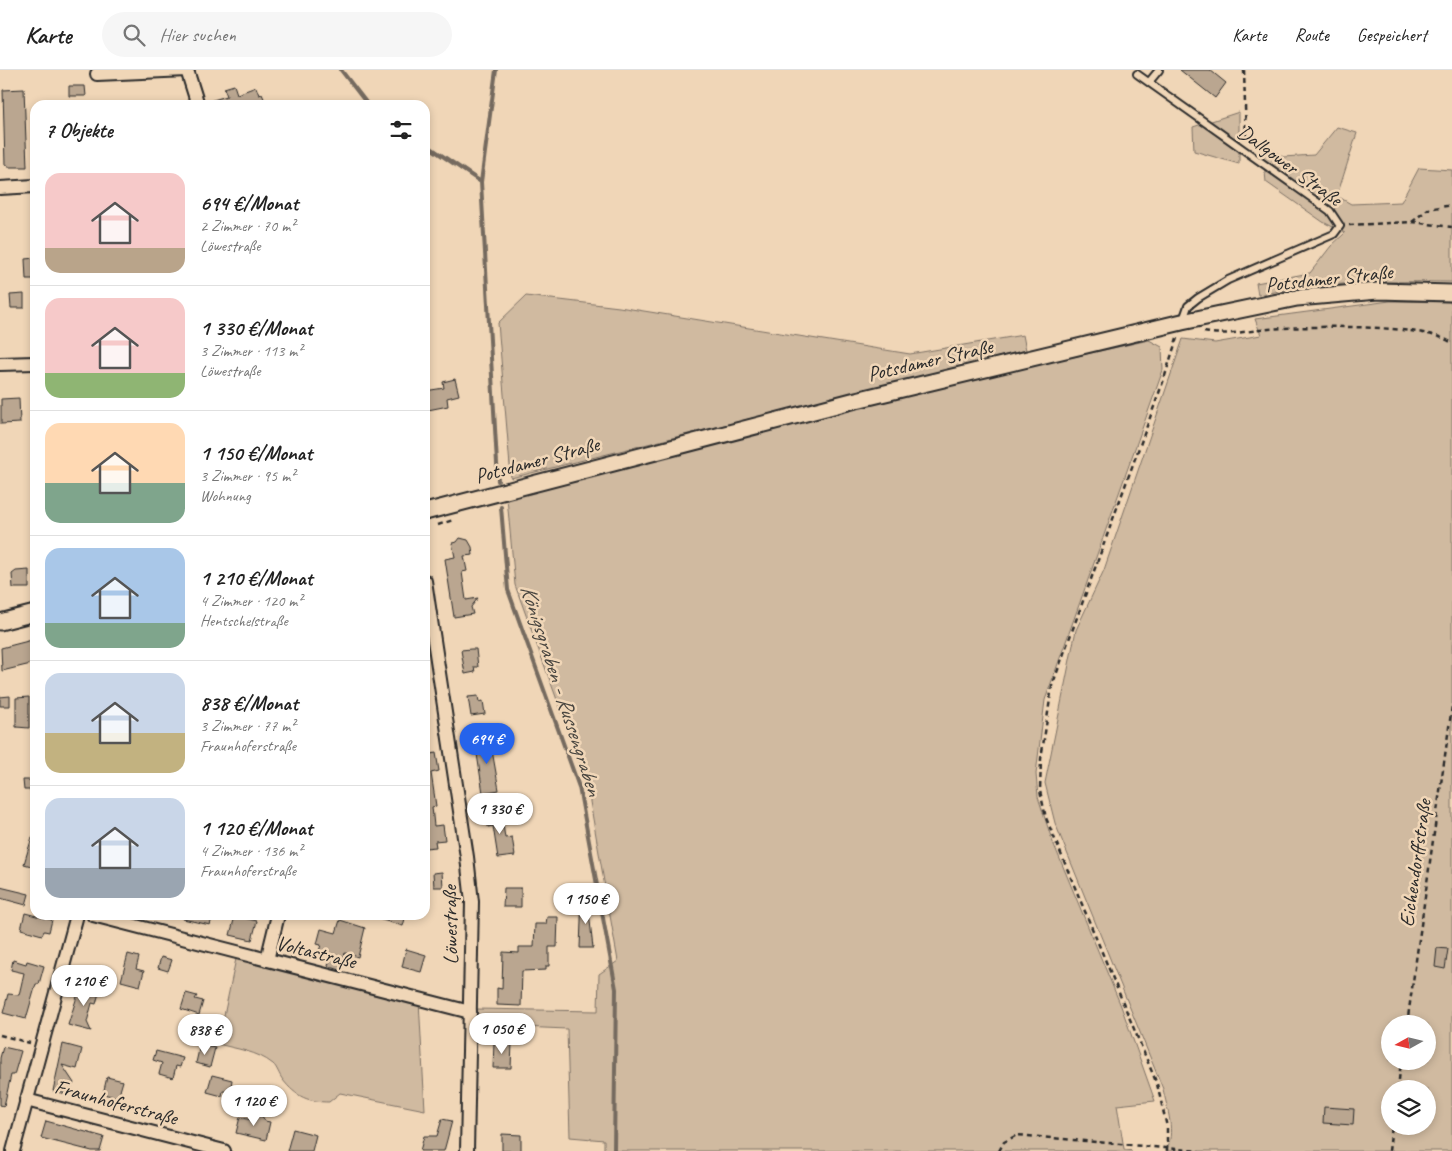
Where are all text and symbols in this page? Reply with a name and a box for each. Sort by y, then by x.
search box [102,12,452,57]
text: Karte [25,20,72,50]
icon: search [120,21,148,49]
text: Hier suchen [160,23,236,47]
text: Karte [1232,24,1267,46]
text: Route [1295,24,1329,46]
text: Gespeichert [1357,24,1427,46]
icon: filters [387,116,415,144]
text: 7 Objekte [45,117,113,143]
street label: Dallgower Straße [1233,118,1349,213]
text: 694 €/Monat [200,190,298,216]
icon: home [85,193,145,253]
text: 2 Zimmer · 70 m² [200,216,295,236]
text: Löwestraße [200,236,260,256]
street label: Potsdamer Straße [1264,258,1396,298]
text: 1 330 €/Monat [200,315,312,341]
icon: home [85,318,145,378]
street label: Potsdamer Straße [865,333,997,387]
text: 3 Zimmer · 113 m² [200,341,302,361]
text: Löwestraße [200,361,260,381]
street label: Potsdamer Straße [472,430,604,489]
text: 1 150 €/Monat [200,440,312,466]
icon: home [85,443,145,503]
text: 3 Zimmer · 95 m² [200,466,295,486]
text: Wohnung [200,486,251,506]
text: 1 210 €/Monat [200,565,312,591]
icon: home [85,568,145,628]
water label: Königsgraben - Russengraben [514,581,609,801]
text: 4 Zimmer · 120 m² [200,591,302,611]
text: Hentschelstraße [200,611,288,631]
text: 838 €/Monat [200,690,298,716]
icon: home [85,693,145,753]
text: 3 Zimmer · 77 m² [200,716,295,736]
pin: 694 € [452,722,522,765]
text: 694 € [471,729,503,749]
text: Fraunhoferstraße [200,736,296,756]
pin: 1 330 € [454,792,546,835]
street label: Eichendorffstraße [1393,796,1437,928]
text: 1 330 € [478,799,522,819]
text: 1 120 €/Monat [200,815,312,841]
icon: home [85,818,145,878]
text: 4 Zimmer · 136 m² [200,841,302,861]
text: Fraunhoferstraße [200,861,296,881]
pin: 1 150 € [540,882,632,925]
street label: Löwestraße [436,883,464,965]
text: 1 150 € [564,889,608,909]
street label: Voltastraße [273,930,361,975]
pin: 1 210 € [38,964,130,1007]
text: 1 210 € [62,971,106,991]
pin: 1 050 € [456,1012,548,1055]
pin: 838 € [170,1014,240,1056]
north arrow [1381,1015,1436,1070]
map controls [1381,1015,1436,1135]
text: 1 050 € [480,1019,524,1039]
text: 838 € [189,1020,221,1040]
street label: Fraunhoferstraße [52,1073,182,1131]
button: layers [1381,1080,1436,1135]
pin: 1 120 € [208,1084,300,1127]
text: 1 120 € [232,1091,276,1111]

